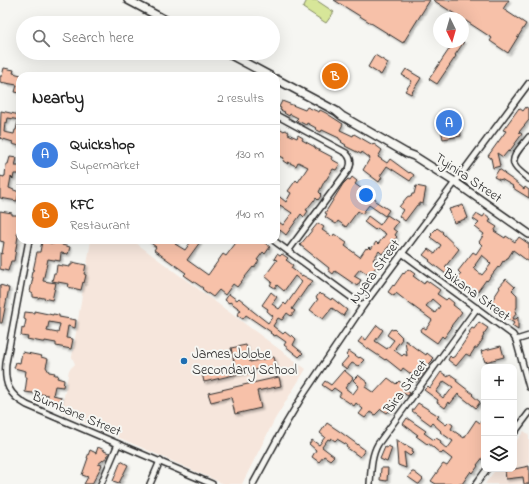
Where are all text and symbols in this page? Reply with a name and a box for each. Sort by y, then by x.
north arrow [433,12,469,48]
search box [16,16,280,60]
icon: search [30,27,52,49]
text: Search here [62,27,134,49]
pin: B [322,61,348,91]
text: Nearby [32,86,84,111]
text: 2 results [217,89,264,108]
pin: A [436,108,462,138]
text: Quickshop [70,134,135,156]
text: A [41,145,49,164]
text: 130 m [236,145,264,164]
street label: Tyinira Street [430,148,506,210]
text: Supermarket [70,156,140,175]
your location [356,185,376,205]
text: KFC [70,194,94,216]
text: B [41,205,49,224]
text: 140 m [236,205,264,224]
text: Restaurant [70,216,130,235]
street label: Nyara Street [345,235,407,309]
street label: Bikana Street [437,263,514,327]
place label: James Jolobe Secondary School [192,344,297,382]
street label: Bira Street [378,355,434,419]
marker: James Jolobe Secondary School [179,356,189,366]
map controls [481,364,517,472]
button: + [481,364,517,400]
street label: Bumbane Street [28,386,125,443]
button: − [481,400,517,436]
button: layers [481,436,517,472]

